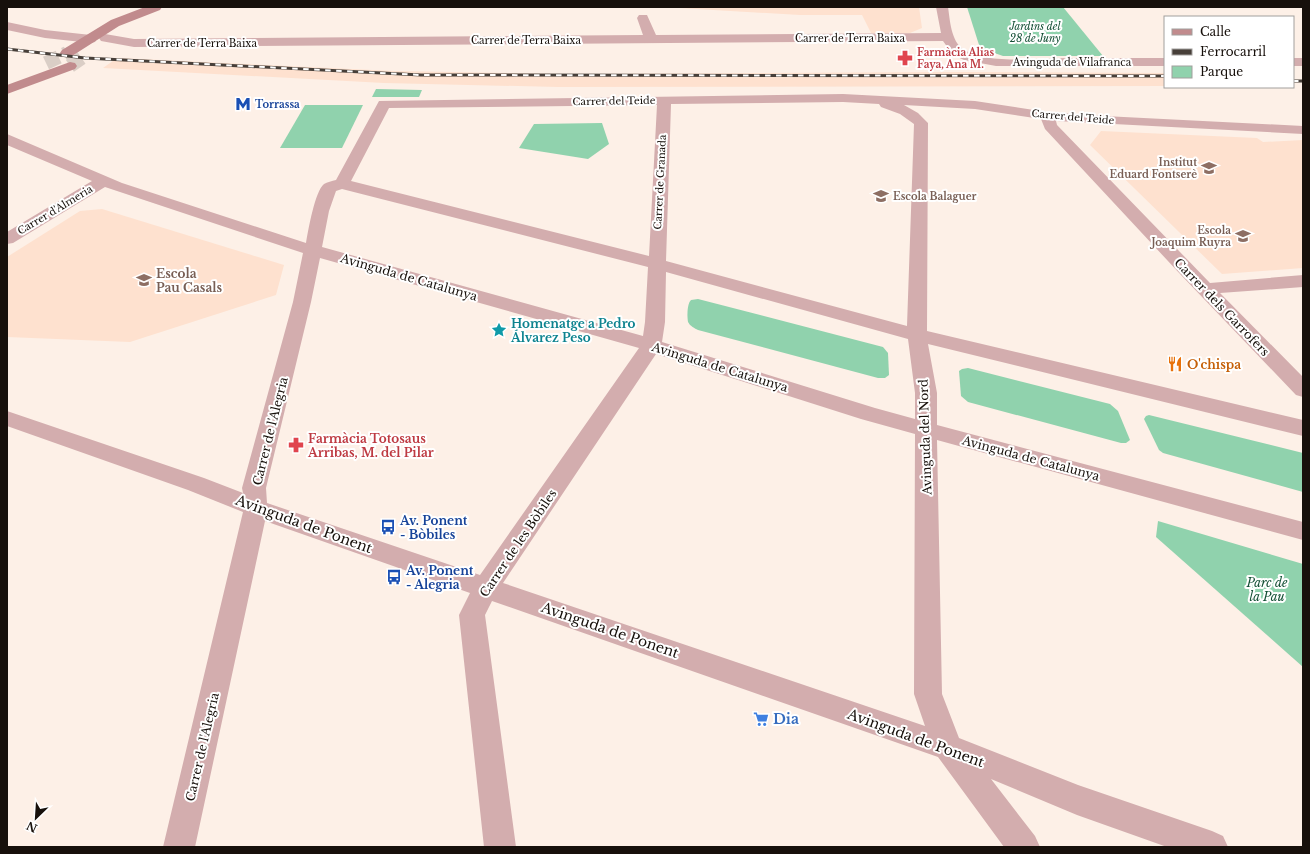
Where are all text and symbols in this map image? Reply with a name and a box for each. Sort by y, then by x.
legend [1164,16,1294,88]
park label: Jardins del 28 de Juny [1008,20,1061,45]
text: Calle [1200,24,1231,39]
street label: Carrer de Terra Baixa [795,32,905,45]
street label: Carrer de Terra Baixa [471,34,581,47]
street label: Carrer de Terra Baixa [147,37,257,50]
text: Ferrocarril [1200,44,1266,59]
place label: Farmàcia Alias Faya, Ana M. [917,46,994,71]
pharmacy icon: Farmàcia Alias Faya, Ana M. [896,49,914,67]
street label: Avinguda de Vilafranca [1012,56,1132,69]
text: Parque [1200,64,1243,79]
street label: Carrer del Teide [572,94,656,108]
metro station icon: Torrassa [234,95,252,113]
place label: Torrassa [255,98,300,111]
street label: Carrer del Teide [1031,107,1115,127]
street label: Carrer de Granada [651,134,669,230]
place label: Institut Eduard Fontserè [1110,156,1197,181]
school or university icon: Institut Eduard Fontserè [1200,159,1218,177]
street label: Carrer d'Almeria [15,182,95,238]
school or university icon: Escola Balaguer [872,187,890,205]
place label: Escola Balaguer [893,190,977,203]
place label: Escola Joaquim Ruyra [1149,224,1231,249]
school or university icon: Escola Joaquim Ruyra [1234,227,1252,245]
street label: Avinguda de Catalunya [338,250,479,304]
street label: Carrer dels Garrofers [1171,255,1273,359]
place label: Escola Pau Casals [156,266,223,295]
school or university icon: Escola Pau Casals [135,271,153,289]
place label: Homenatge a Pedro Álvarez Peso [510,316,636,345]
place icon: Homenatge a Pedro Álvarez Peso [490,321,508,339]
street label: Avinguda de Catalunya [649,339,790,395]
restaurant icon: O'chispa [1166,355,1184,373]
place label: O'chispa [1187,357,1241,372]
street label: Carrer de l'Alegria [249,375,291,487]
street label: Avinguda del Nord [915,379,935,496]
place label: Farmàcia Totosaus Arribas, M. del Pilar [307,431,434,460]
street label: Avinguda de Catalunya [960,432,1102,484]
pharmacy icon: Farmàcia Totosaus Arribas, M. del Pilar [287,436,305,454]
street label: Carrer de les Bòbiles [476,486,560,600]
street label: Avinguda de Ponent [232,491,376,557]
place label: Av. Ponent - Bòbiles [399,513,468,542]
bus stop icon: Av. Ponent - Bòbiles [379,518,397,536]
place label: Av. Ponent - Alegria [405,563,474,592]
bus stop icon: Av. Ponent - Alegria [385,568,403,586]
park label: Parc de la Pau [1245,575,1288,604]
street label: Avinguda de Ponent [538,598,682,662]
street label: Carrer de l'Alegria [182,691,222,803]
street label: Avinguda de Ponent [844,705,988,771]
supermarket icon: Dia [752,710,770,728]
place label: Dia [773,710,799,728]
north arrow [16,798,56,838]
text: N [24,818,39,836]

